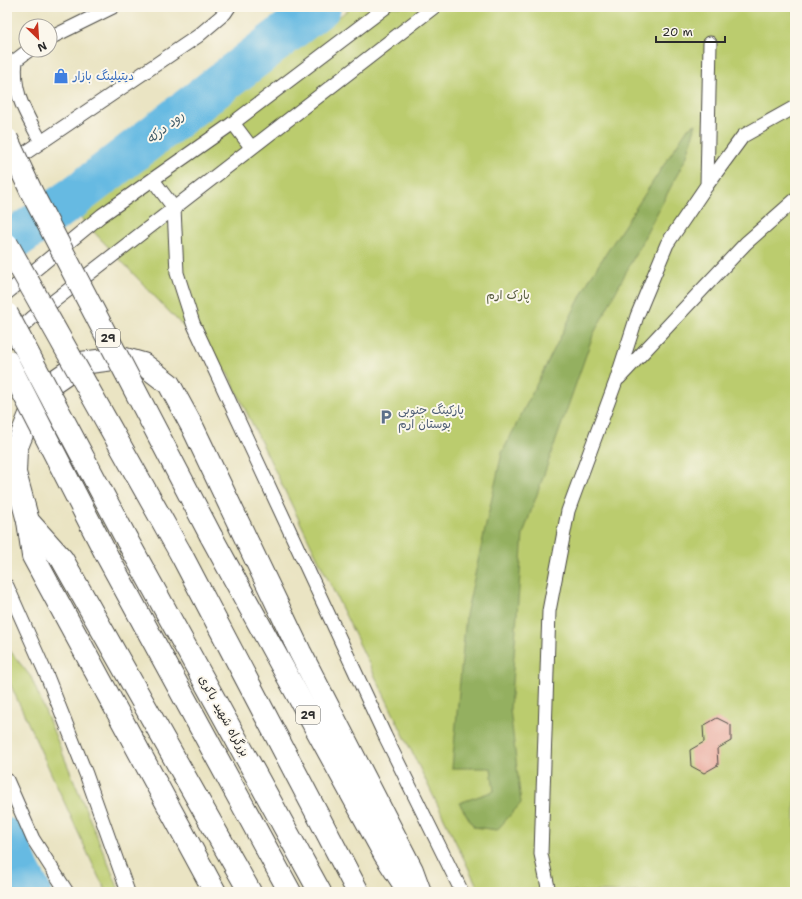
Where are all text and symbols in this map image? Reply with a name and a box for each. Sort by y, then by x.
north arrow [18,18,58,58]
scale bar [656,18,725,44]
text: 20 m [662,24,693,40]
text: N [35,38,49,55]
shop icon: دیتیلینگ بازار [52,67,70,85]
place label: دیتیلینگ بازار [72,68,134,84]
water label: رود درکه [143,107,187,147]
park label: پارک ارم [486,287,530,304]
road number: 29 [96,329,120,347]
place label: پارکینگ جنوبی بوستان ارم [398,402,464,433]
parking icon: پارکینگ جنوبی بوستان ارم [377,408,395,426]
street label: بزرگراه شهید باکری [195,672,253,760]
road number: 29 [296,706,320,724]

